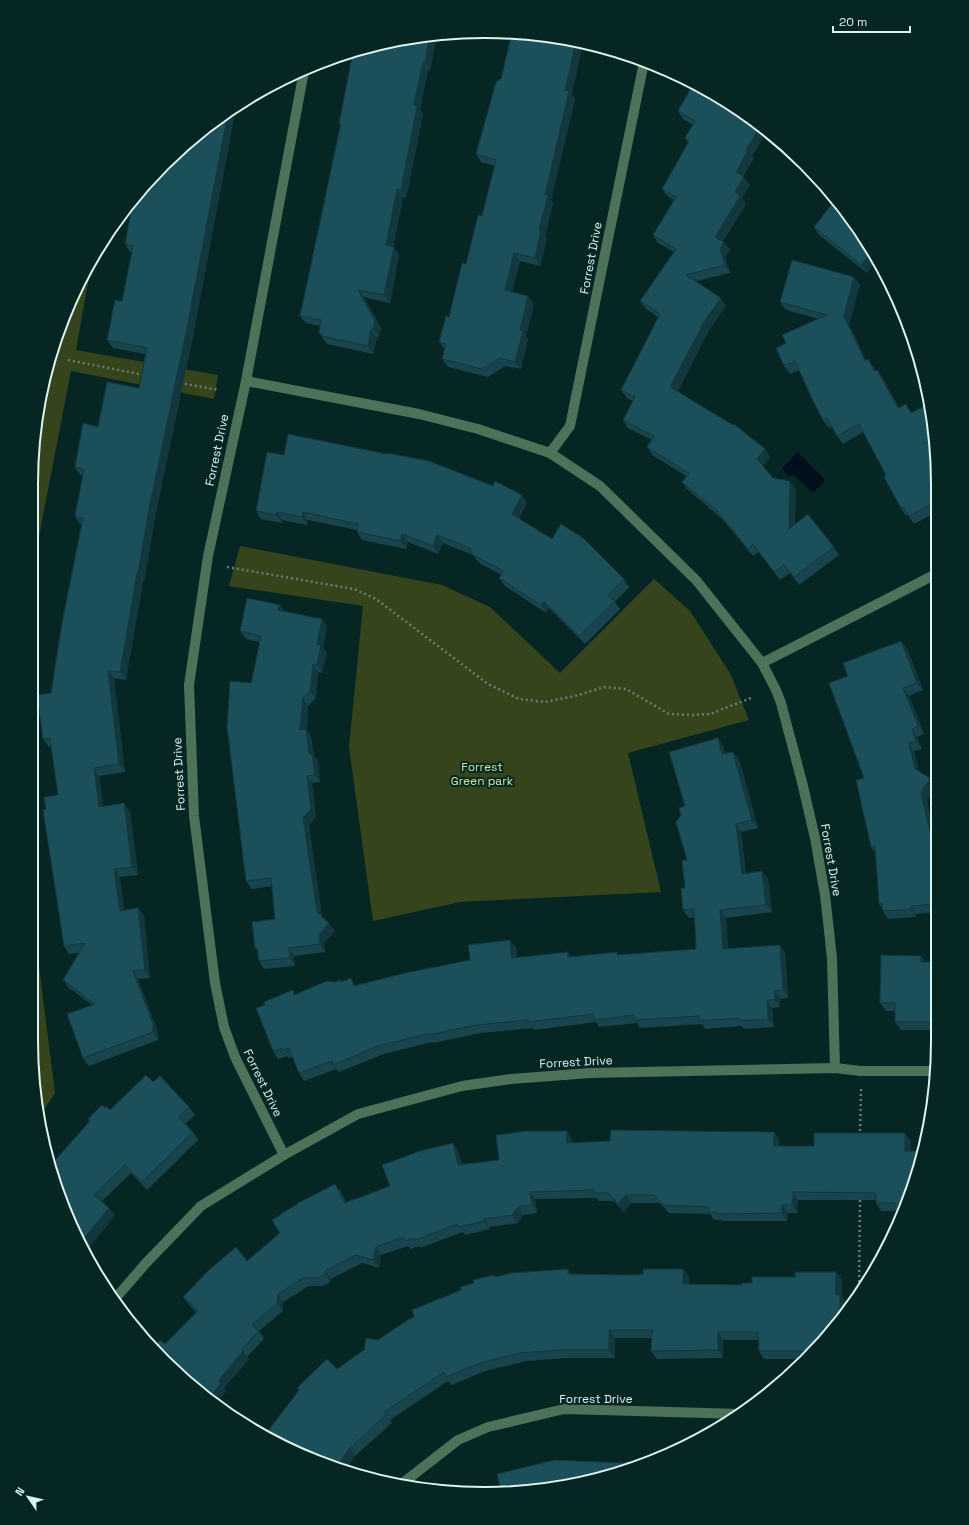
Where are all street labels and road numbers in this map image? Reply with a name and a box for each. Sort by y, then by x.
street label: Forrest Drive [576,220,606,296]
street label: Forrest Drive [202,412,232,488]
street label: Forrest Drive [169,737,189,811]
street label: Forrest Drive [817,823,845,897]
street label: Forrest Drive [240,1047,286,1119]
street label: Forrest Drive [539,1052,613,1072]
street label: Forrest Drive [559,1391,633,1407]

